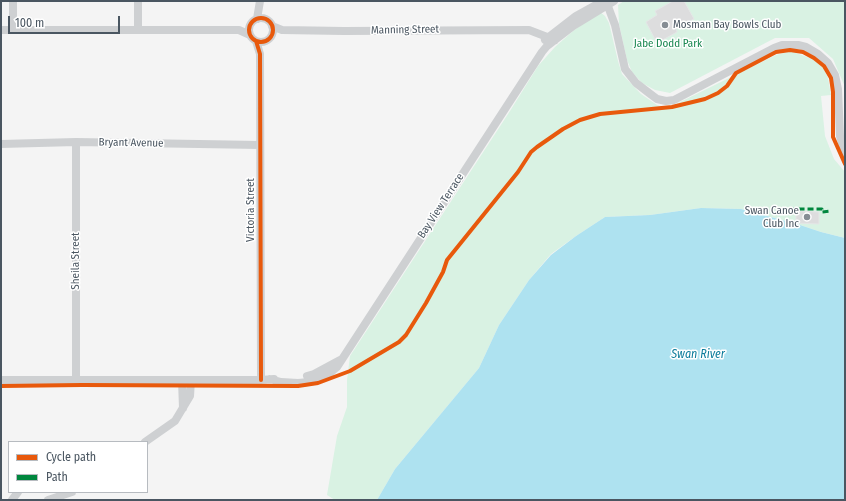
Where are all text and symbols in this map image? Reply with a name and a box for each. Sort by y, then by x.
scale bar [10,8,122,34]
text: 100 m [15,16,44,30]
place label: Mosman Bay Bowls Club [673,18,781,32]
marker: Mosman Bay Bowls Club [660,20,670,30]
street label: Manning Street [371,23,439,37]
park label: Jabe Dodd Park [634,37,702,51]
street label: Bryant Avenue [98,136,164,150]
street label: Bay View Terrace [415,171,467,241]
street label: Victoria Street [244,178,258,242]
place label: Swan Canoe Club Inc [745,204,799,230]
marker: Swan Canoe Club Inc [802,212,812,222]
street label: Sheila Street [69,232,83,290]
water label: Swan River [671,348,725,362]
legend [8,441,148,493]
text: Cycle path [46,450,96,464]
text: Path [46,470,68,484]

